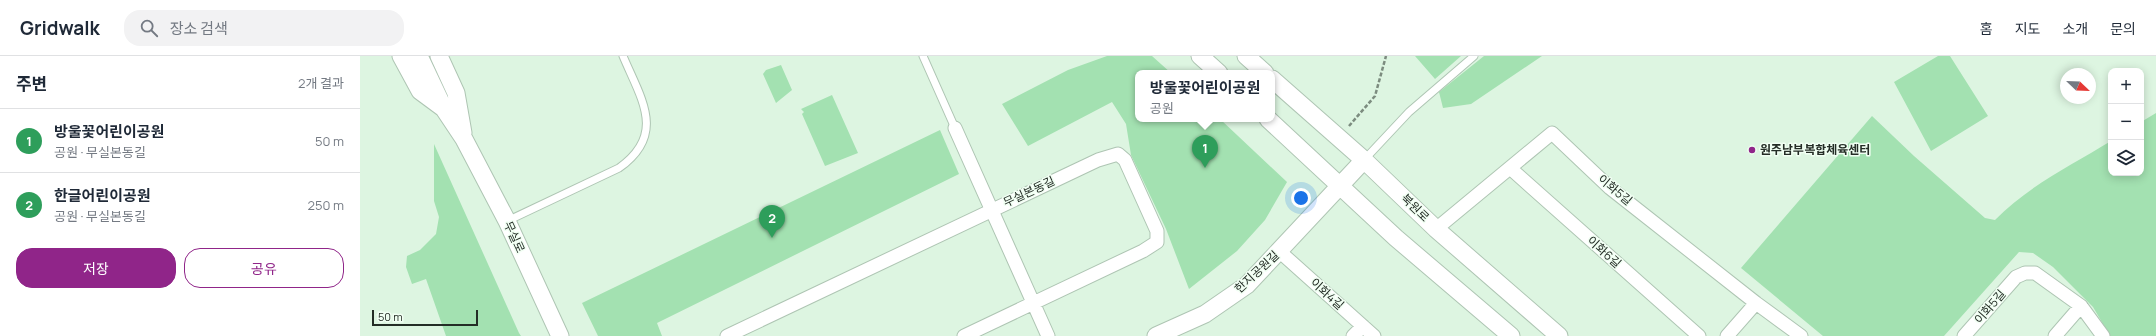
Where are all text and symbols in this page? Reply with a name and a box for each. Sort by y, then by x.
search box [124,10,404,46]
text: Gridwalk [20,15,100,41]
icon: search [138,17,160,39]
text: 장소 검색 [170,18,228,39]
text: 홈 [1980,19,1993,38]
text: 지도 [2015,19,2040,38]
text: 소개 [2062,19,2088,38]
text: 문의 [2110,19,2136,38]
north arrow [2060,68,2096,104]
map controls [2108,68,2144,176]
button: + [2108,68,2144,104]
popup [1135,70,1275,122]
text: 주변 [16,72,47,95]
text: 2개 결과 [298,74,344,92]
text: 방울꽃어린이공원 [1150,77,1260,98]
text: 공원 [1150,99,1174,117]
button: − [2108,104,2144,140]
text: 방울꽃어린이공원 [54,121,164,142]
text: 1 [26,132,32,150]
text: 50 m [315,132,344,150]
pin: 1 [1192,135,1218,168]
button: layers [2108,140,2144,176]
place label: 원주남부복합체육센터 [1760,141,1870,158]
text: 공원 · 무실본동길 [54,143,146,161]
marker: 원주남부복합체육센터 [1747,145,1757,155]
street label: 이화5길 [1595,170,1636,209]
street label: 무실본동길 [1000,172,1057,211]
text: 한글어린이공원 [54,185,151,206]
your location [1291,188,1311,208]
street label: 북원로 [1398,190,1433,225]
text: 2 [25,196,33,214]
text: 250 m [308,196,344,214]
pin: 2 [759,205,785,238]
text: 공원 · 무실본동길 [54,207,146,225]
street label: 무실로 [500,218,529,255]
street label: 이화6길 [1584,232,1625,272]
street label: 한지공원길 [1231,247,1283,297]
button: 저장 [16,248,176,288]
button: 공유 [184,248,344,288]
street label: 이화4길 [1307,274,1348,313]
street label: 이화5길 [1970,286,2009,327]
scale bar [372,308,478,327]
text: 50 m [378,309,403,324]

